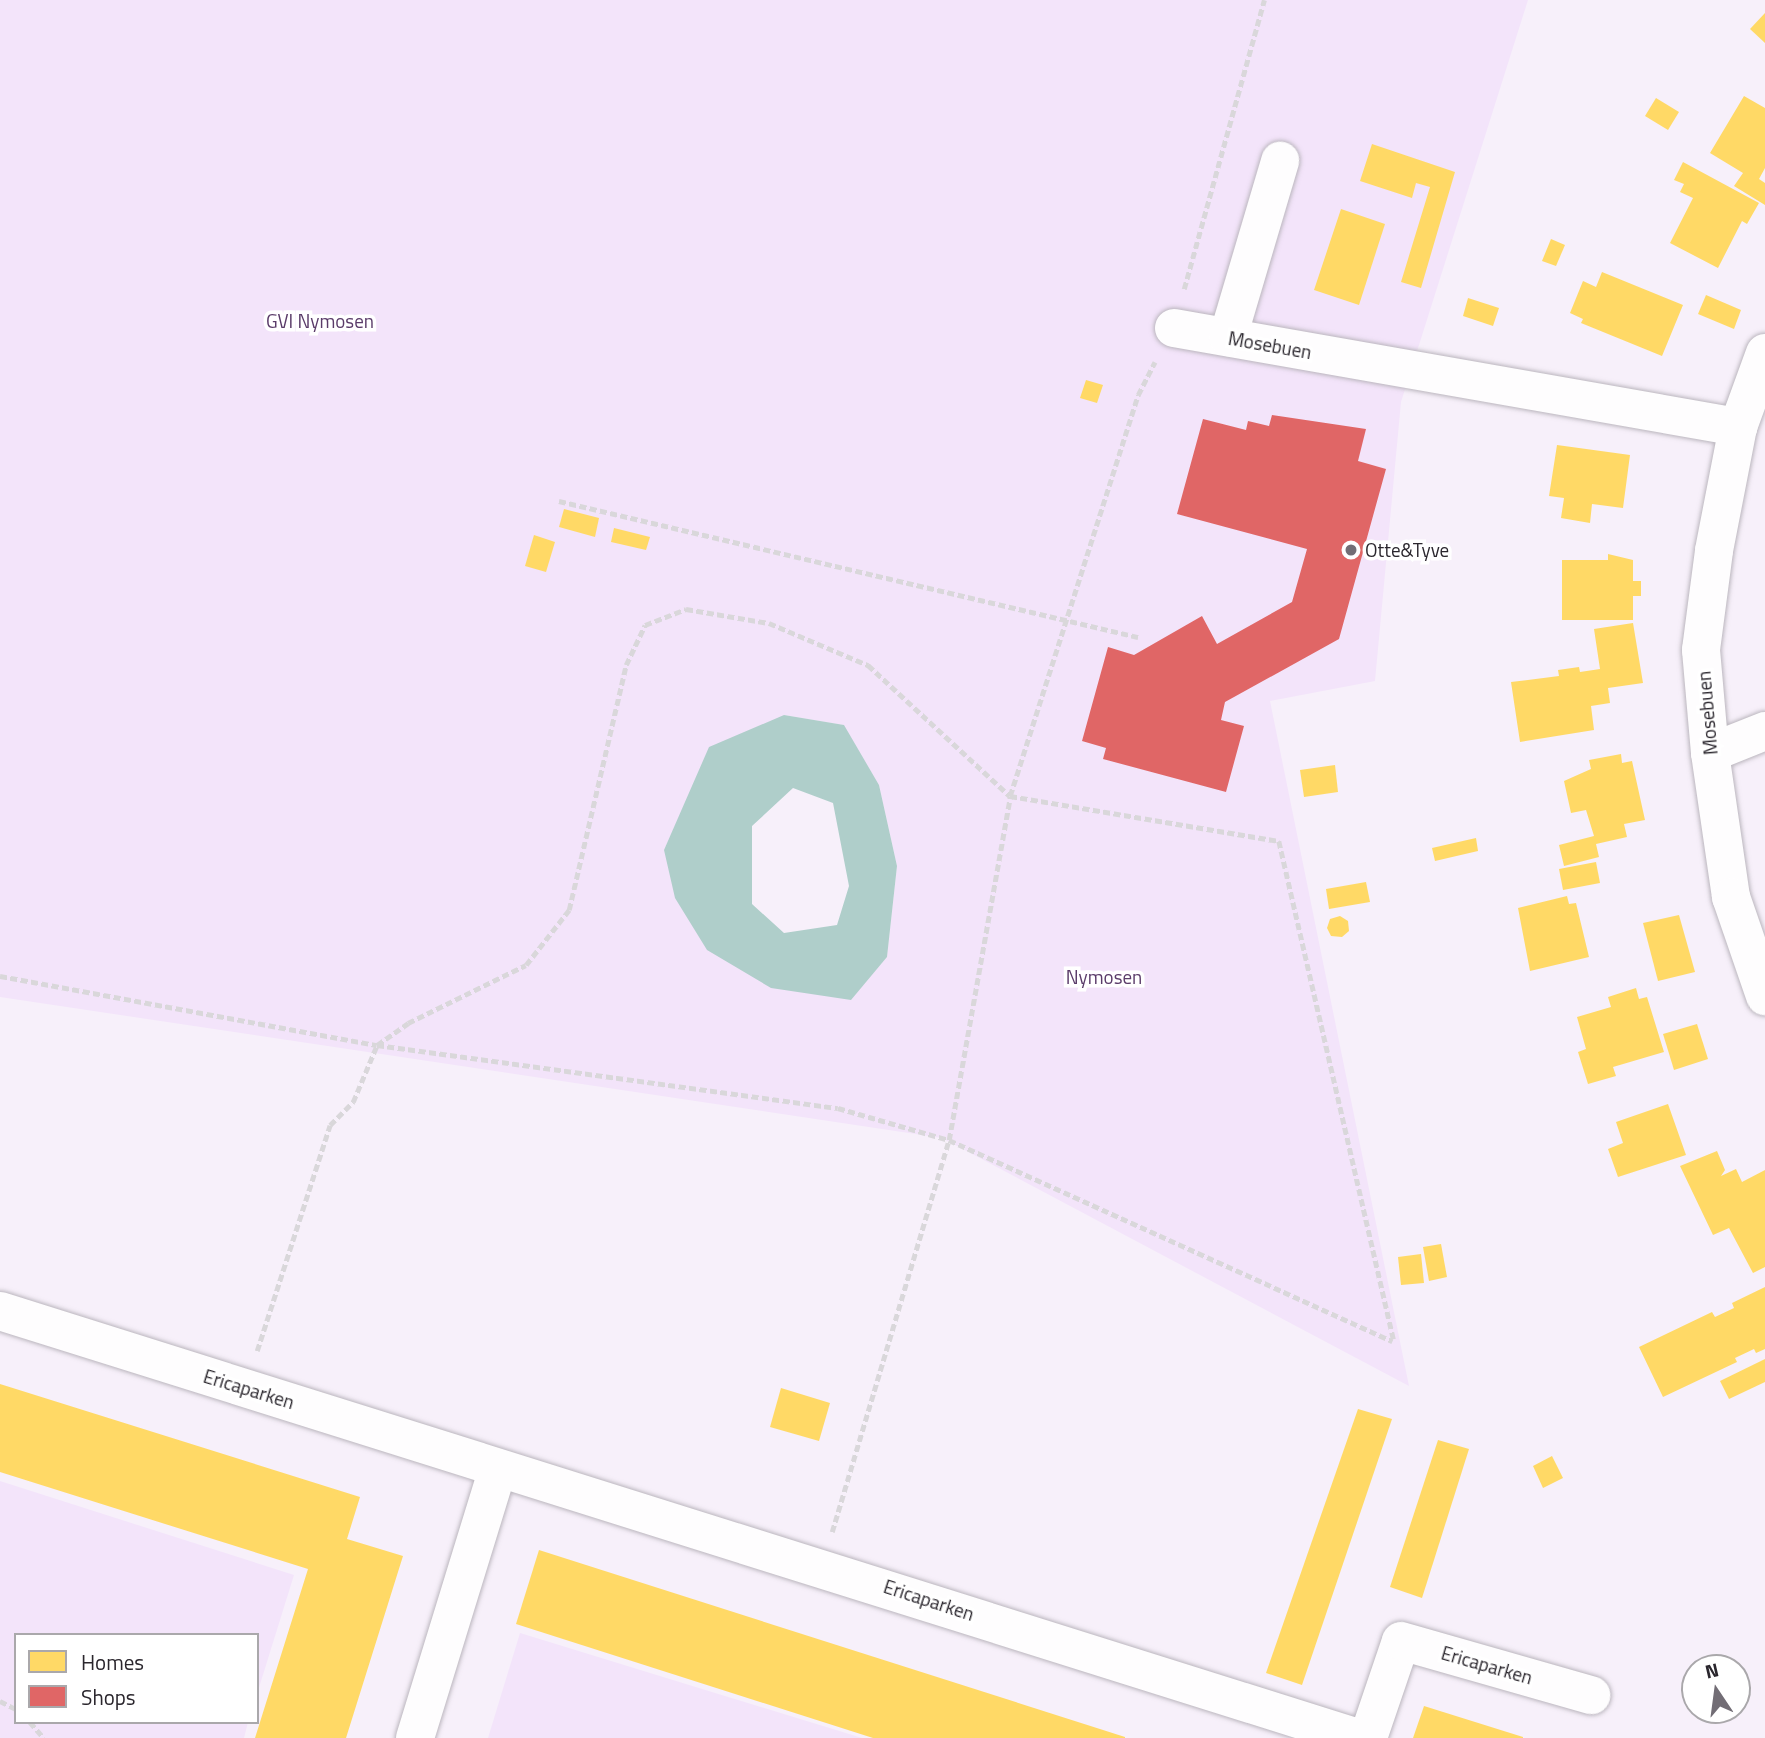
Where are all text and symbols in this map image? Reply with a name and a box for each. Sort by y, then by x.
park label: GVI Nymosen [266,310,374,332]
street label: Mosebuen [1227,326,1313,364]
place label: Otte&Tyve [1365,539,1449,561]
marker: Otte&Tyve [1343,542,1359,558]
street label: Mosebuen [1692,670,1722,756]
park label: Nymosen [1066,966,1142,988]
street label: Ericaparken [201,1364,297,1414]
street label: Ericaparken [881,1575,977,1625]
legend [14,1633,259,1724]
street label: Ericaparken [1439,1641,1535,1689]
text: Homes [81,1646,144,1678]
north arrow [1681,1654,1751,1724]
text: N [1702,1654,1721,1686]
text: Shops [81,1681,136,1713]

